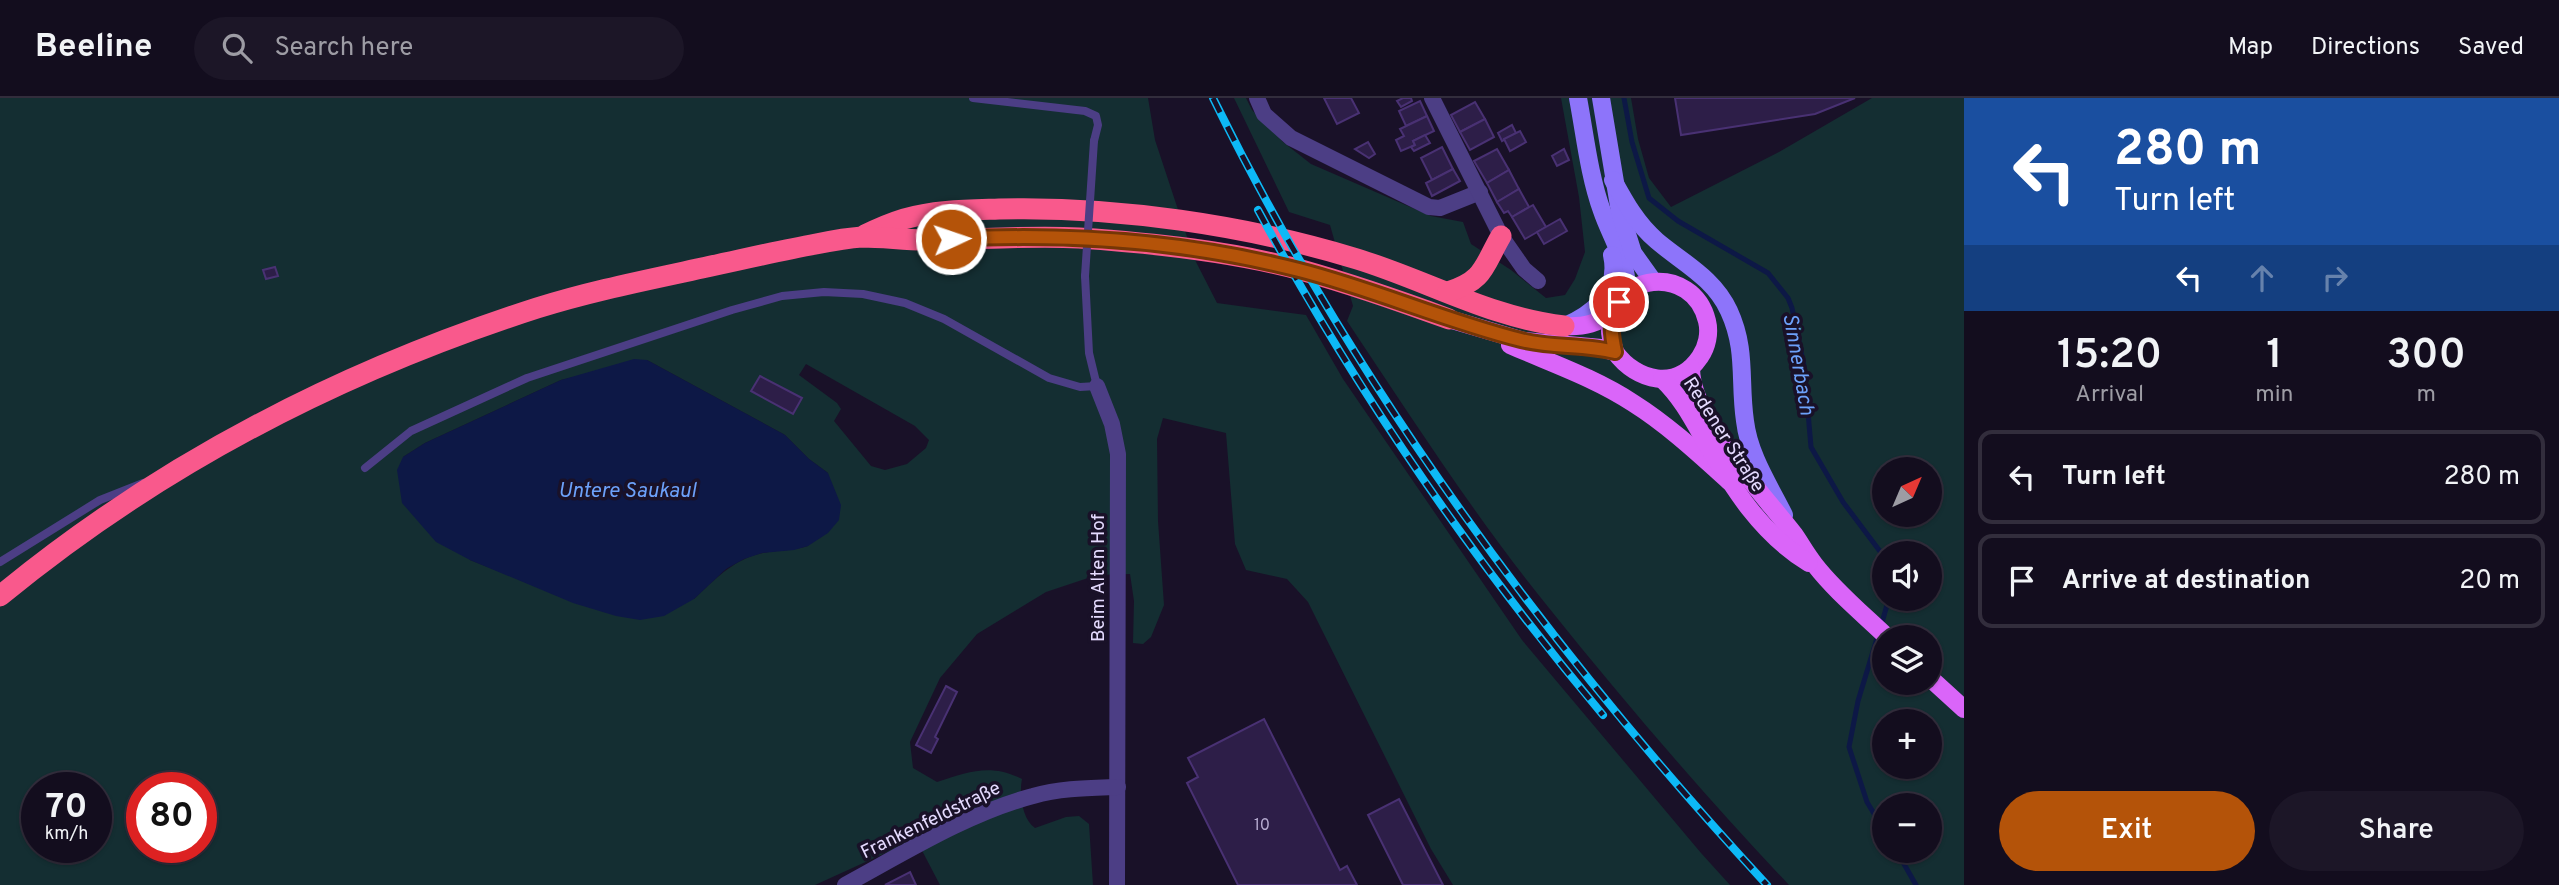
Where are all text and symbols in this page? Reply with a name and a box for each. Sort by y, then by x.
search box [194,17,684,80]
text: Beeline [35,27,152,69]
icon: search [218,29,256,67]
text: Search here [274,32,413,65]
text: Map [2228,33,2273,63]
text: Directions [2311,33,2420,63]
text: Saved [2458,33,2524,63]
text: 280 m [2114,121,2261,183]
icon: left [1999,126,2090,217]
text: Turn left [2114,182,2235,222]
position arrow [914,202,988,276]
icon: left [2170,259,2208,297]
icon: ahead [2243,259,2281,297]
icon: right [2316,259,2354,297]
pin [1589,272,1649,332]
icon: arrive [1600,283,1638,321]
water label: Sinnerbach [1775,311,1820,418]
text: 15:20 [2057,330,2162,383]
text: 1 [2266,330,2283,383]
text: 300 [2387,330,2466,383]
street label: Redener Straße [1677,373,1769,497]
text: Arrival [2075,381,2144,410]
text: min [2255,381,2294,410]
text: m [2417,381,2436,410]
north arrow [1872,457,1942,527]
map controls [1872,457,1942,863]
icon: left [2003,458,2041,496]
text: Turn left [2062,461,2166,494]
text: 280 m [2444,461,2520,494]
water label: Untere Saukaul [558,478,698,505]
street label: Beim Alten Hof [1087,513,1111,642]
button: sound [1872,541,1942,611]
icon: arrive [2003,562,2041,600]
text: Arrive at destination [2062,565,2310,598]
text: 20 m [2459,565,2520,598]
button: layers [1872,625,1942,695]
button: + [1872,709,1942,779]
speed limit sign: 80 [126,772,217,863]
street label: Frankenfeldstraße [857,777,1005,865]
text: 70 [46,786,87,830]
button: Exit [1999,791,2255,871]
button: Share [2269,791,2524,871]
button: − [1872,793,1942,863]
house number: 10 [1254,816,1270,836]
text: km/h [45,823,88,846]

